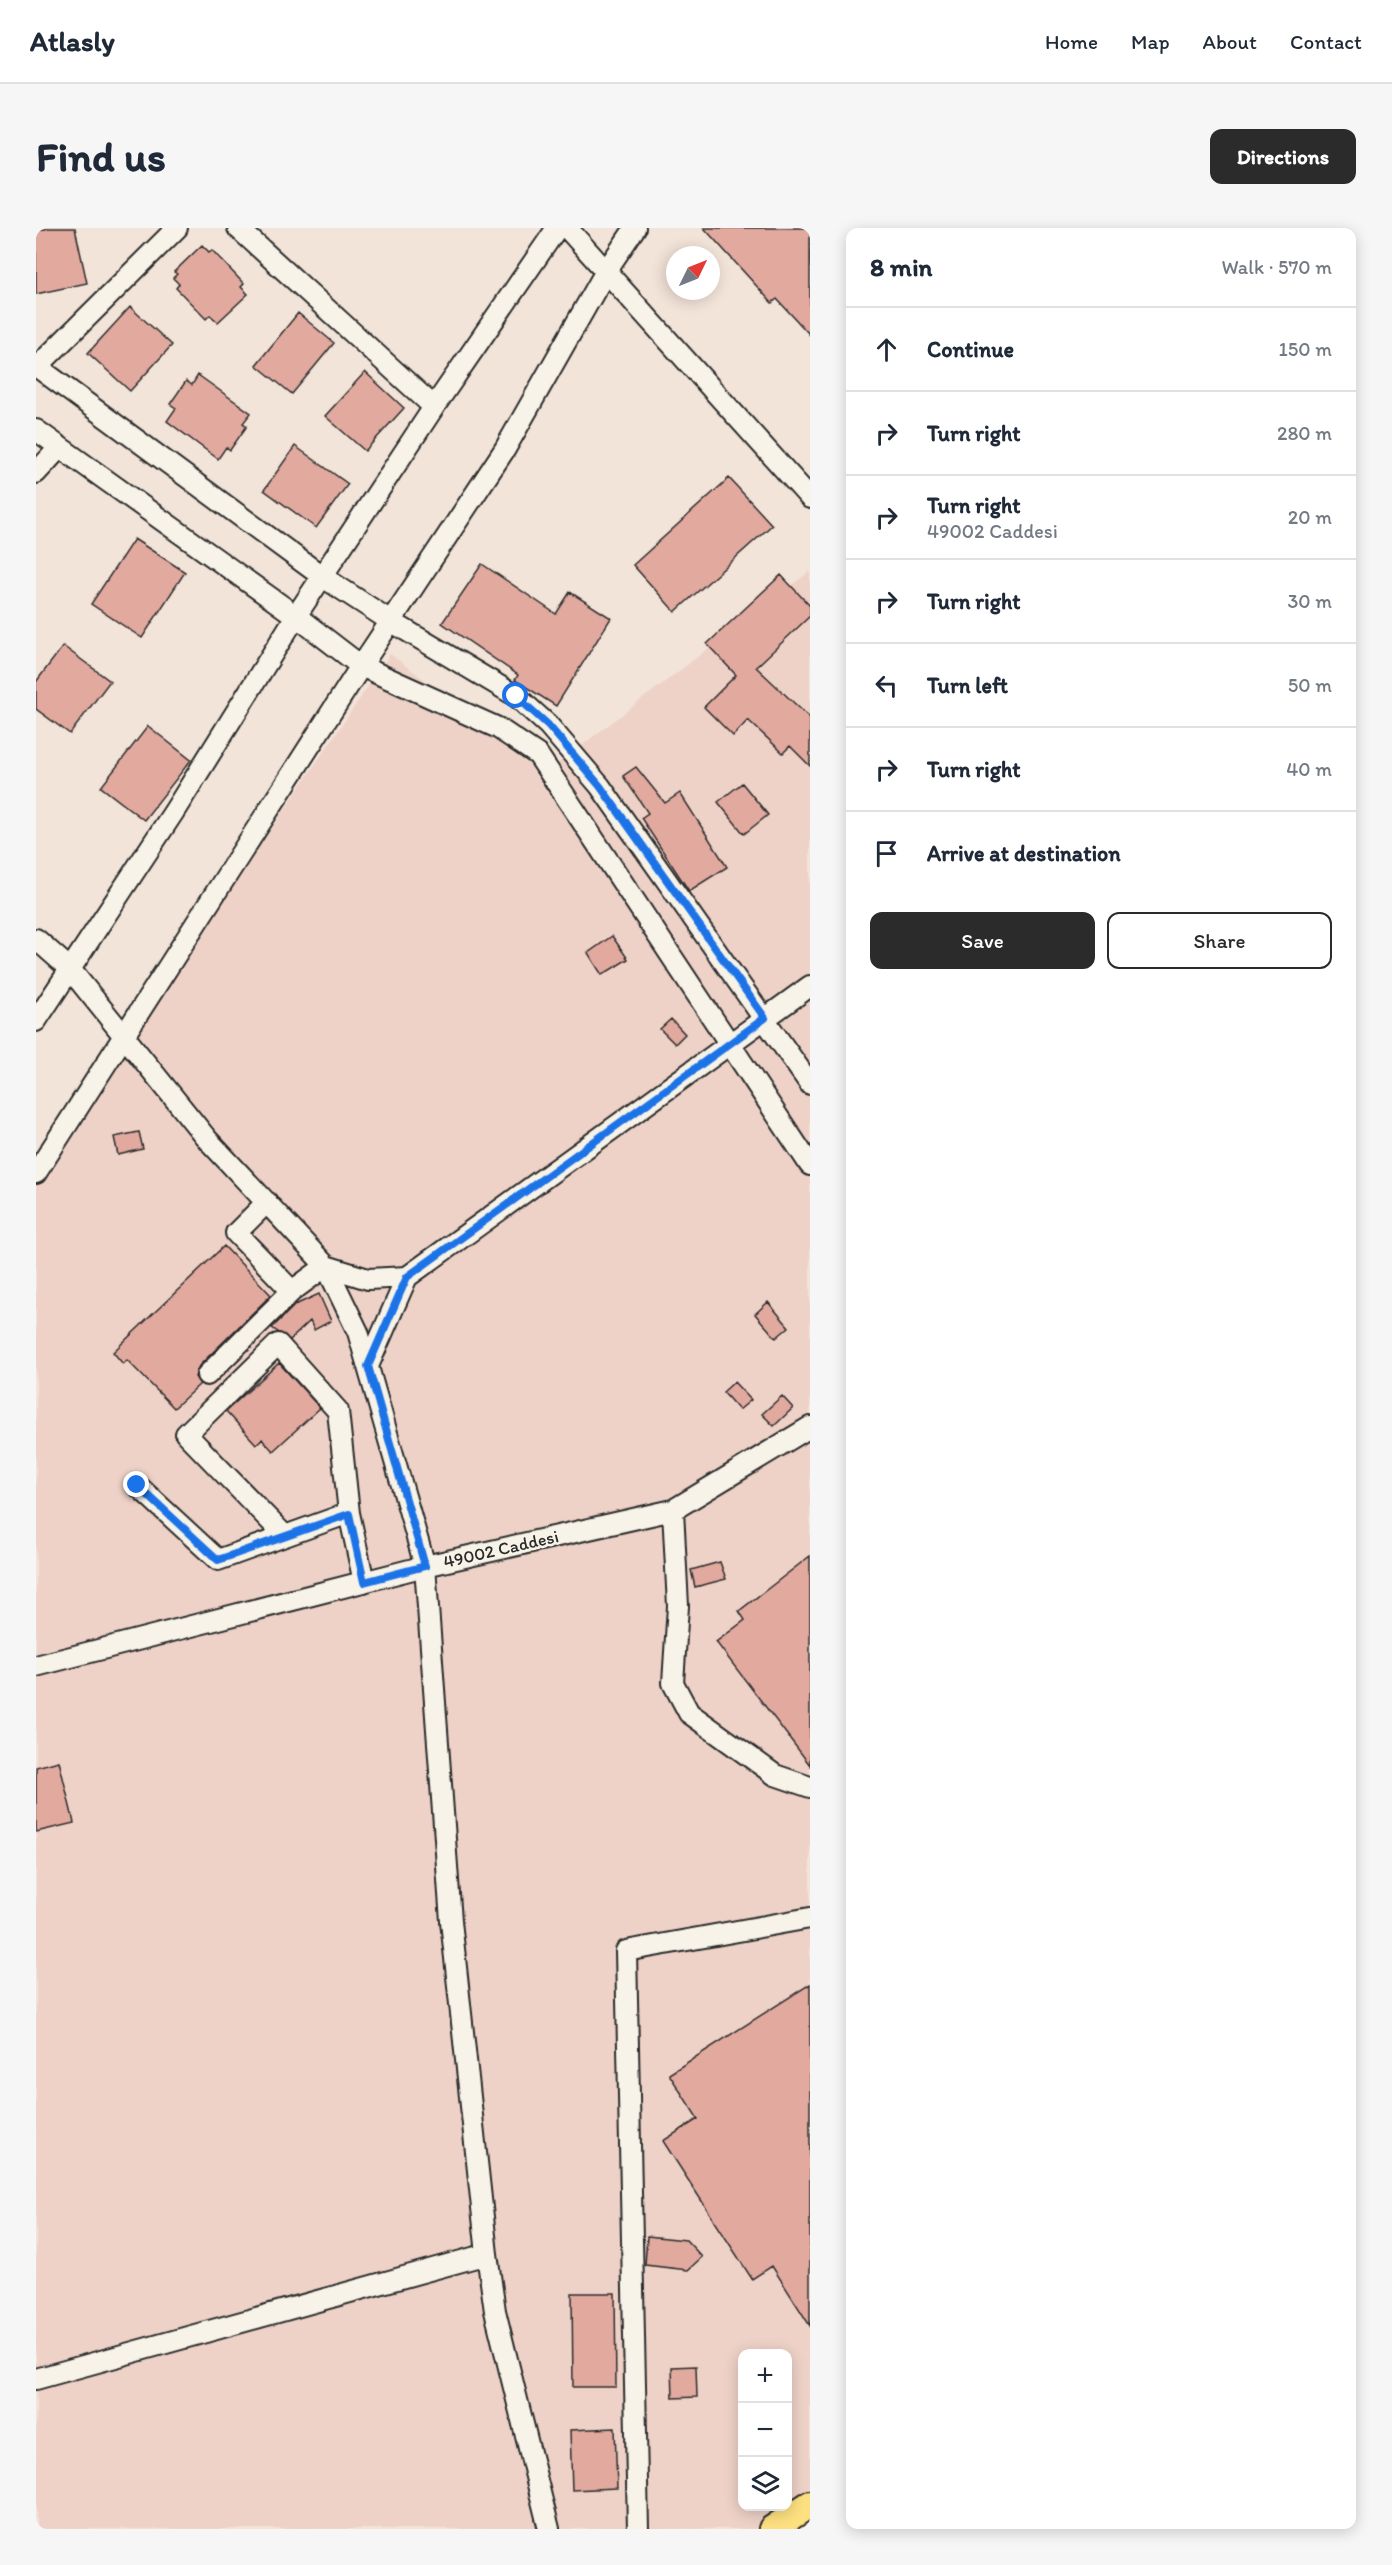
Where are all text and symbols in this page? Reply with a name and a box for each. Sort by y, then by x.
text: Atlasly [30,24,115,58]
text: Home [1045,29,1098,54]
text: Map [1131,29,1170,54]
text: About [1203,29,1257,54]
text: Contact [1290,29,1362,54]
button: Directions [1210,129,1356,184]
text: Find us [36,131,166,182]
north arrow [666,246,720,300]
text: 8 min [870,251,932,283]
text: Walk · 570 m [1221,255,1332,279]
icon: ahead [870,333,903,366]
text: Continue [927,336,1014,363]
text: 150 m [1279,337,1332,361]
icon: right [870,417,903,450]
text: Turn right [927,420,1021,447]
text: 280 m [1277,421,1332,445]
text: Turn right [927,492,1021,519]
icon: right [870,501,903,534]
text: 20 m [1288,505,1332,529]
text: 49002 Caddesi [927,519,1058,543]
icon: right [870,585,903,618]
text: Turn right [927,588,1021,615]
text: 30 m [1287,589,1332,613]
icon: left [870,669,903,702]
text: Turn left [927,672,1008,699]
text: 50 m [1288,673,1332,697]
route start [502,682,528,708]
icon: right [870,753,903,786]
text: Turn right [927,756,1021,783]
text: 40 m [1286,757,1332,781]
icon: arrive [870,837,903,870]
text: Arrive at destination [927,840,1121,867]
button: Save [870,912,1095,969]
button: Share [1107,912,1332,969]
route end [123,1471,149,1497]
street label: 49002 Caddesi [441,1525,561,1573]
map controls [738,2349,792,2511]
button: + [738,2349,792,2403]
button: − [738,2403,792,2457]
button: layers [738,2457,792,2511]

